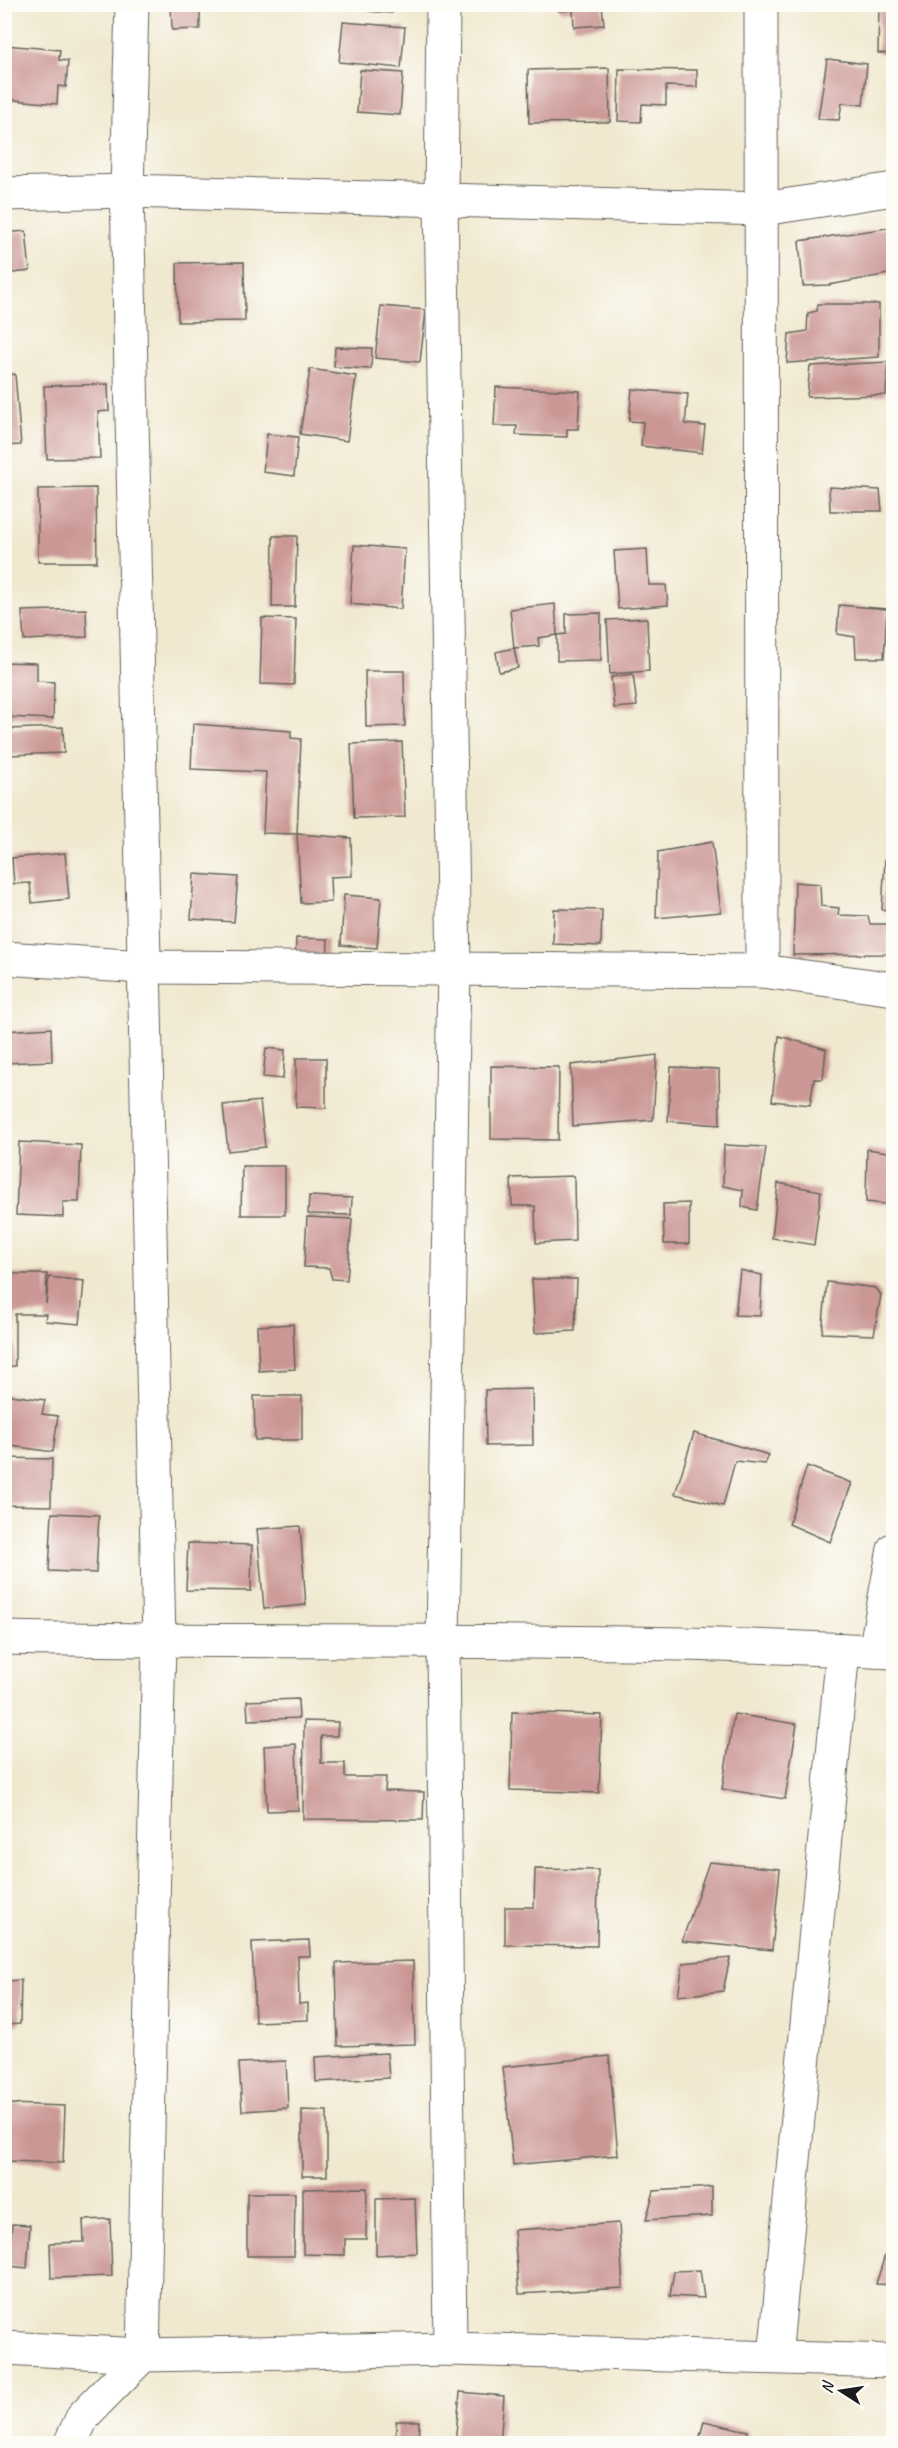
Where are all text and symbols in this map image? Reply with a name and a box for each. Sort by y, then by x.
north arrow [811,2361,871,2421]
text: N [816,2378,839,2395]

